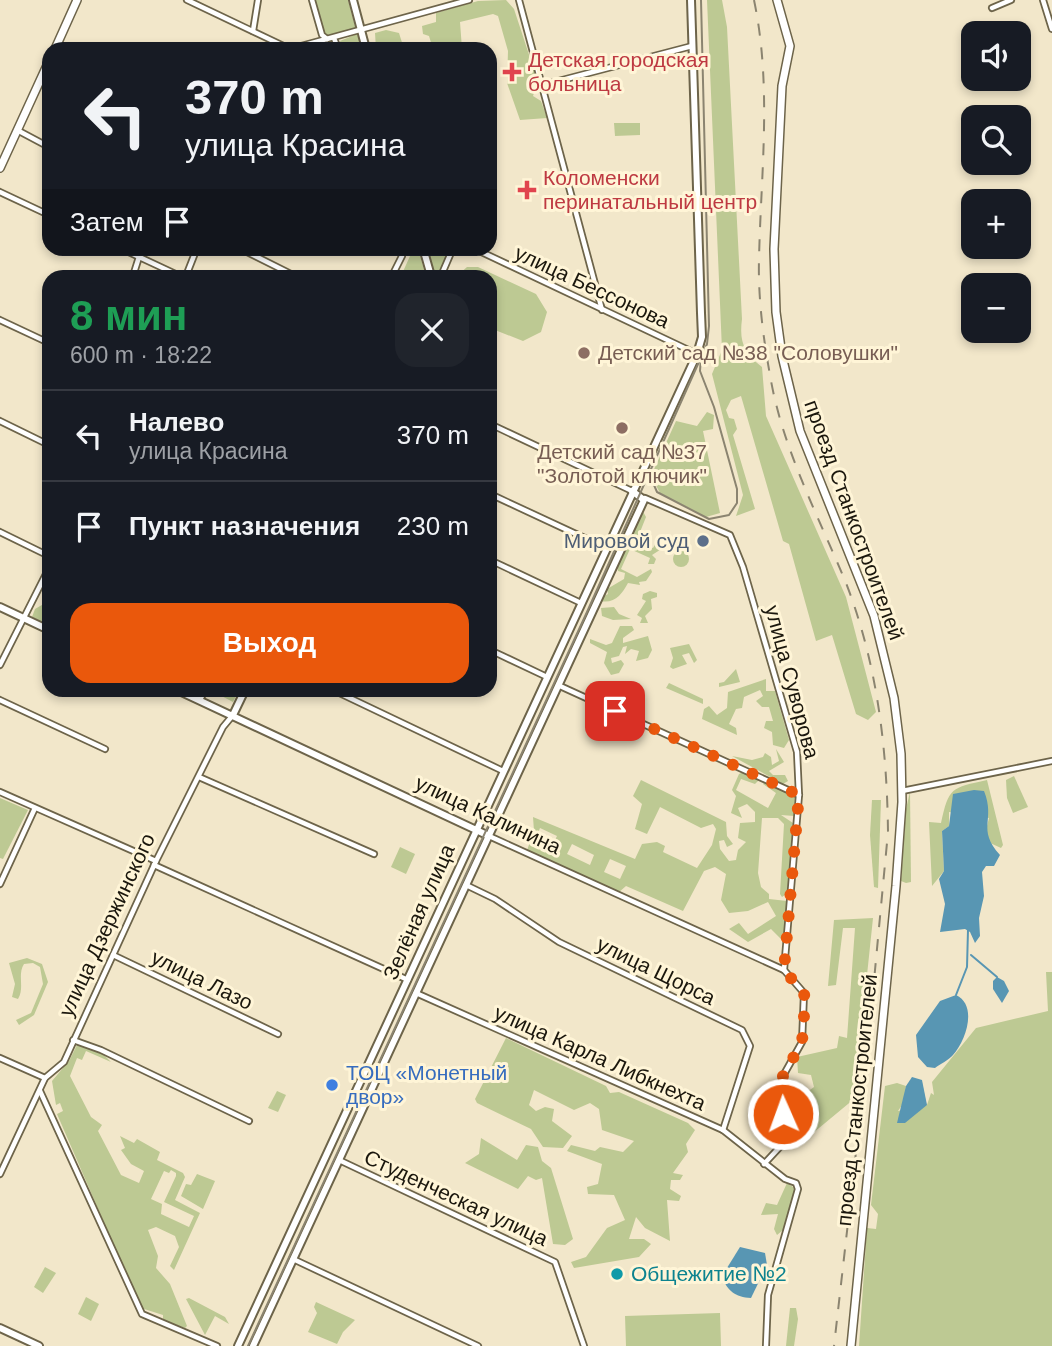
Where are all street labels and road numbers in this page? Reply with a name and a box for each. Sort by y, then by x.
street label: улица Бессонова [511,241,673,333]
street label: проезд Станкостроителей [800,397,909,643]
street label: улица Суворова [761,603,824,761]
street label: улица Калинина [412,771,565,859]
street label: улица Дзержинского [54,830,159,1020]
street label: Зелёная улица [378,840,459,983]
street label: улица Щорса [593,932,719,1009]
street label: улица Лазо [148,945,257,1014]
street label: проезд Станкостроителей [832,973,881,1227]
street label: улица Карла Либкнехта [491,1000,710,1115]
street label: Студенческая улица [361,1145,552,1250]

